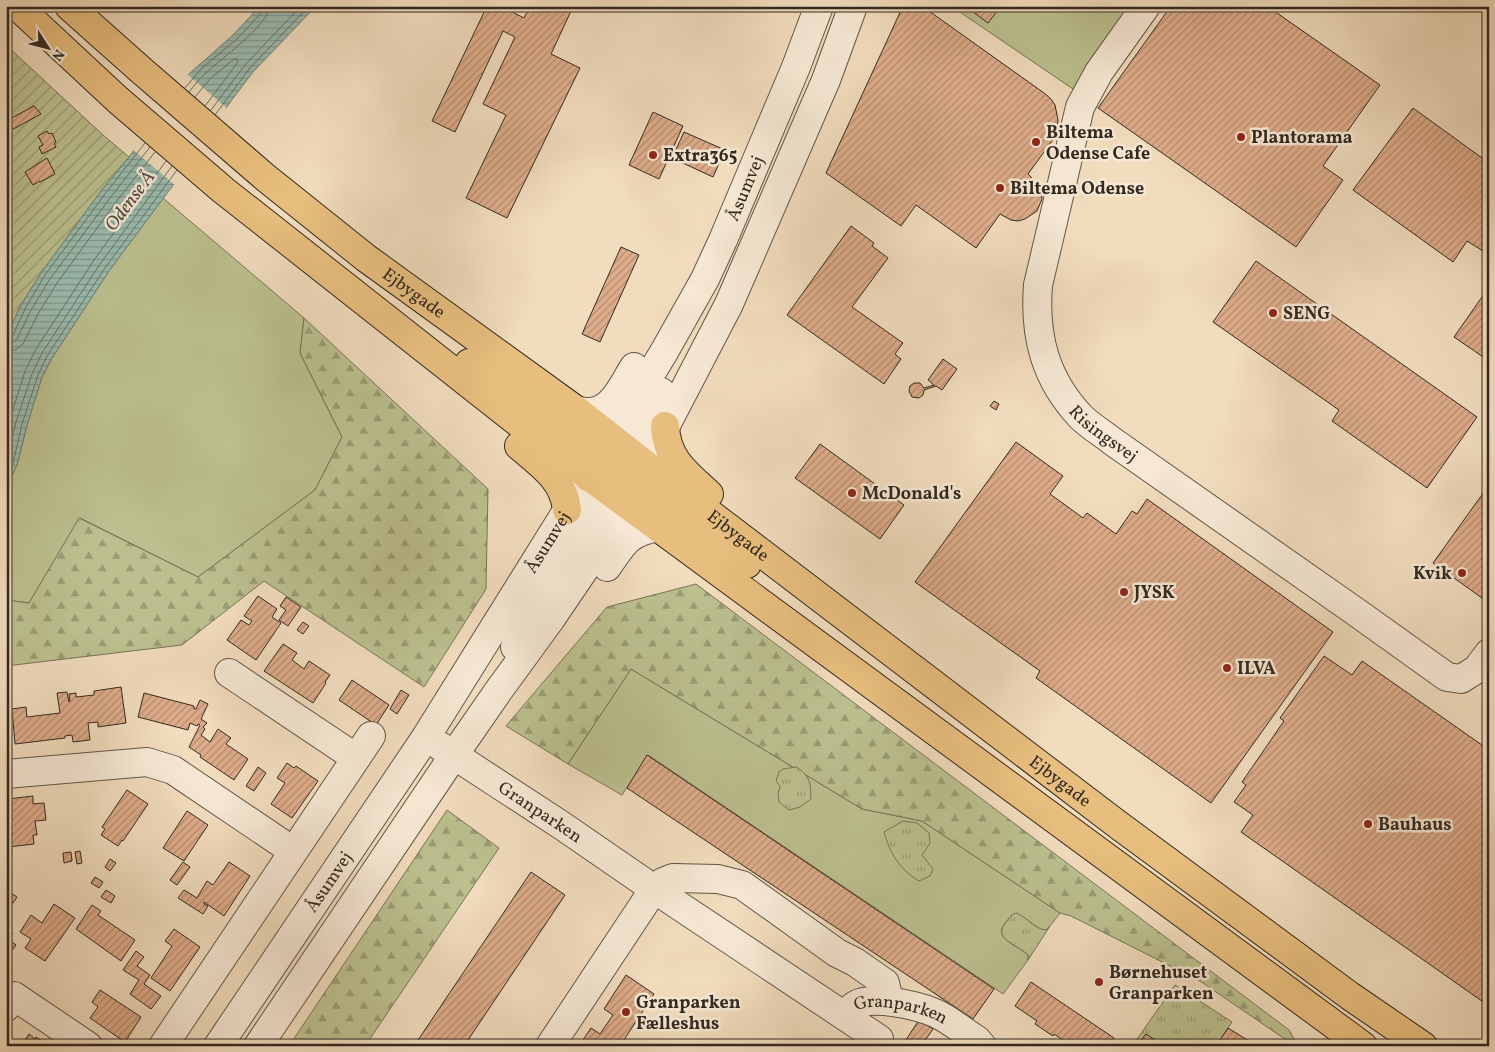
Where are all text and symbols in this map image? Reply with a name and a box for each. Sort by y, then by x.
north arrow [22,22,72,72]
text: N [47,45,68,64]
place label: Biltema Odense Cafe [1046,121,1150,167]
place label: Plantorama [1251,126,1353,151]
marker: Plantorama [1235,131,1247,143]
marker: Biltema Odense Cafe [1030,136,1042,148]
place label: Extra365 [663,144,737,169]
marker: Extra365 [647,149,659,161]
street label: Åsumvej [721,152,771,225]
water label: Odense Å [99,165,162,237]
place label: Biltema Odense [1010,177,1144,202]
marker: Biltema Odense [994,182,1006,194]
street label: Ejbygade [377,263,450,325]
place label: SENG [1283,302,1330,327]
marker: SENG [1267,307,1279,319]
street label: Risingsvej [1062,400,1142,469]
place label: McDonald's [862,482,961,507]
marker: McDonald's [846,487,858,499]
street label: Ejbygade [701,505,774,568]
street label: Åsumvej [520,507,577,579]
place label: Kvik [1413,562,1452,587]
marker: Kvik [1456,567,1468,579]
place label: JYSK [1133,581,1175,606]
marker: JYSK [1118,586,1130,598]
place label: ILVA [1237,657,1276,682]
marker: ILVA [1221,662,1233,674]
street label: Ejbygade [1023,750,1096,814]
street label: Granparken [493,776,587,850]
place label: Bauhaus [1378,813,1452,838]
marker: Bauhaus [1362,818,1374,830]
street label: Åsumvej [300,847,359,918]
place label: Børnehuset Granparken [1109,961,1214,1007]
marker: Børnehuset Granparken [1093,976,1105,988]
street label: Granparken [851,990,952,1031]
place label: Granparken Fælleshus [636,991,741,1037]
marker: Granparken Fælleshus [620,1006,632,1018]

